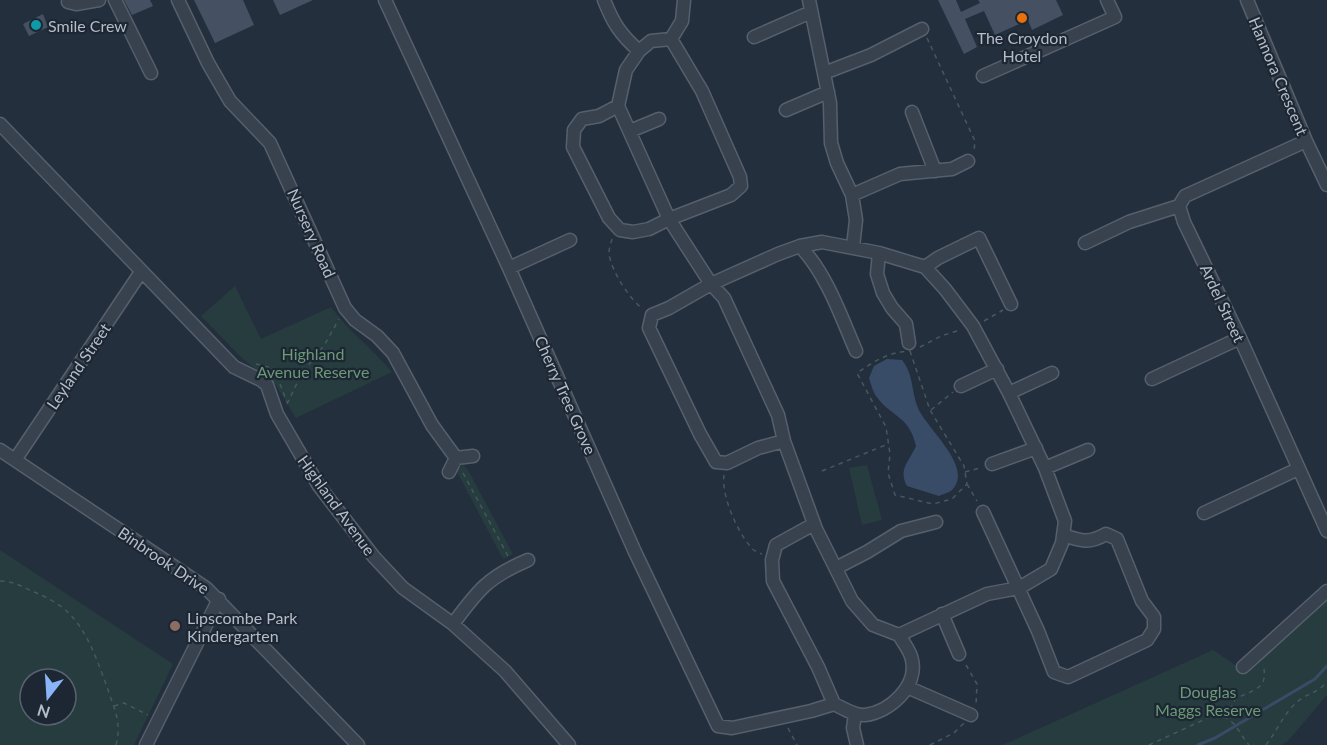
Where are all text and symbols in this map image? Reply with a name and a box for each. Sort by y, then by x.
marker: The Croydon Hotel [1015,11,1029,25]
street label: Hannora Crescent [1246,14,1313,138]
place label: Smile Crew [48,16,127,35]
marker: Smile Crew [29,18,43,32]
place label: The Croydon Hotel [977,28,1067,65]
street label: Nursery Road [284,186,340,280]
street label: Ardel Street [1197,261,1249,345]
street label: Leyland Street [42,319,114,413]
street label: Cherry Tree Grove [531,333,601,457]
park label: Highland Avenue Reserve [257,344,369,381]
street label: Highland Avenue [294,451,380,559]
street label: Binbrook Drive [115,523,213,597]
place label: Lipscombe Park Kindergarten [187,608,298,645]
marker: Lipscombe Park Kindergarten [168,619,182,633]
north arrow [18,667,78,727]
park label: Douglas Maggs Reserve [1155,682,1261,719]
text: N [35,701,52,723]

